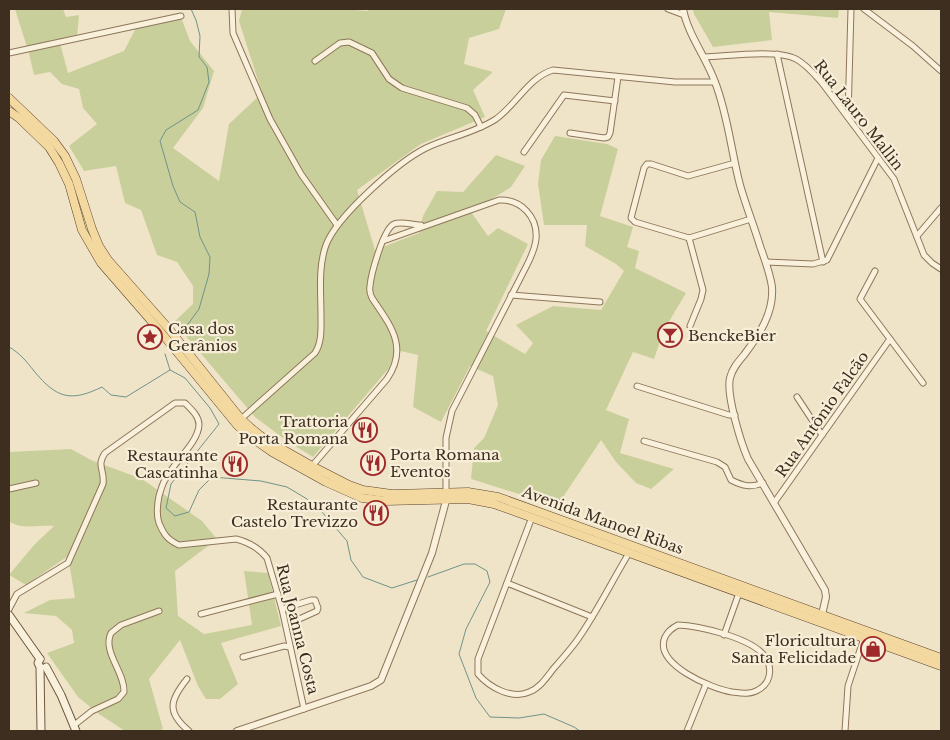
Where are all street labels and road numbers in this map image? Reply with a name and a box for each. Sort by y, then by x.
street label: Rua Lauro Mallin [810,56,908,174]
street label: Rua Antônio Falcão [771,347,873,481]
street label: Avenida Manoel Ribas [519,482,687,558]
street label: Rua Joanna Costa [273,562,324,697]

